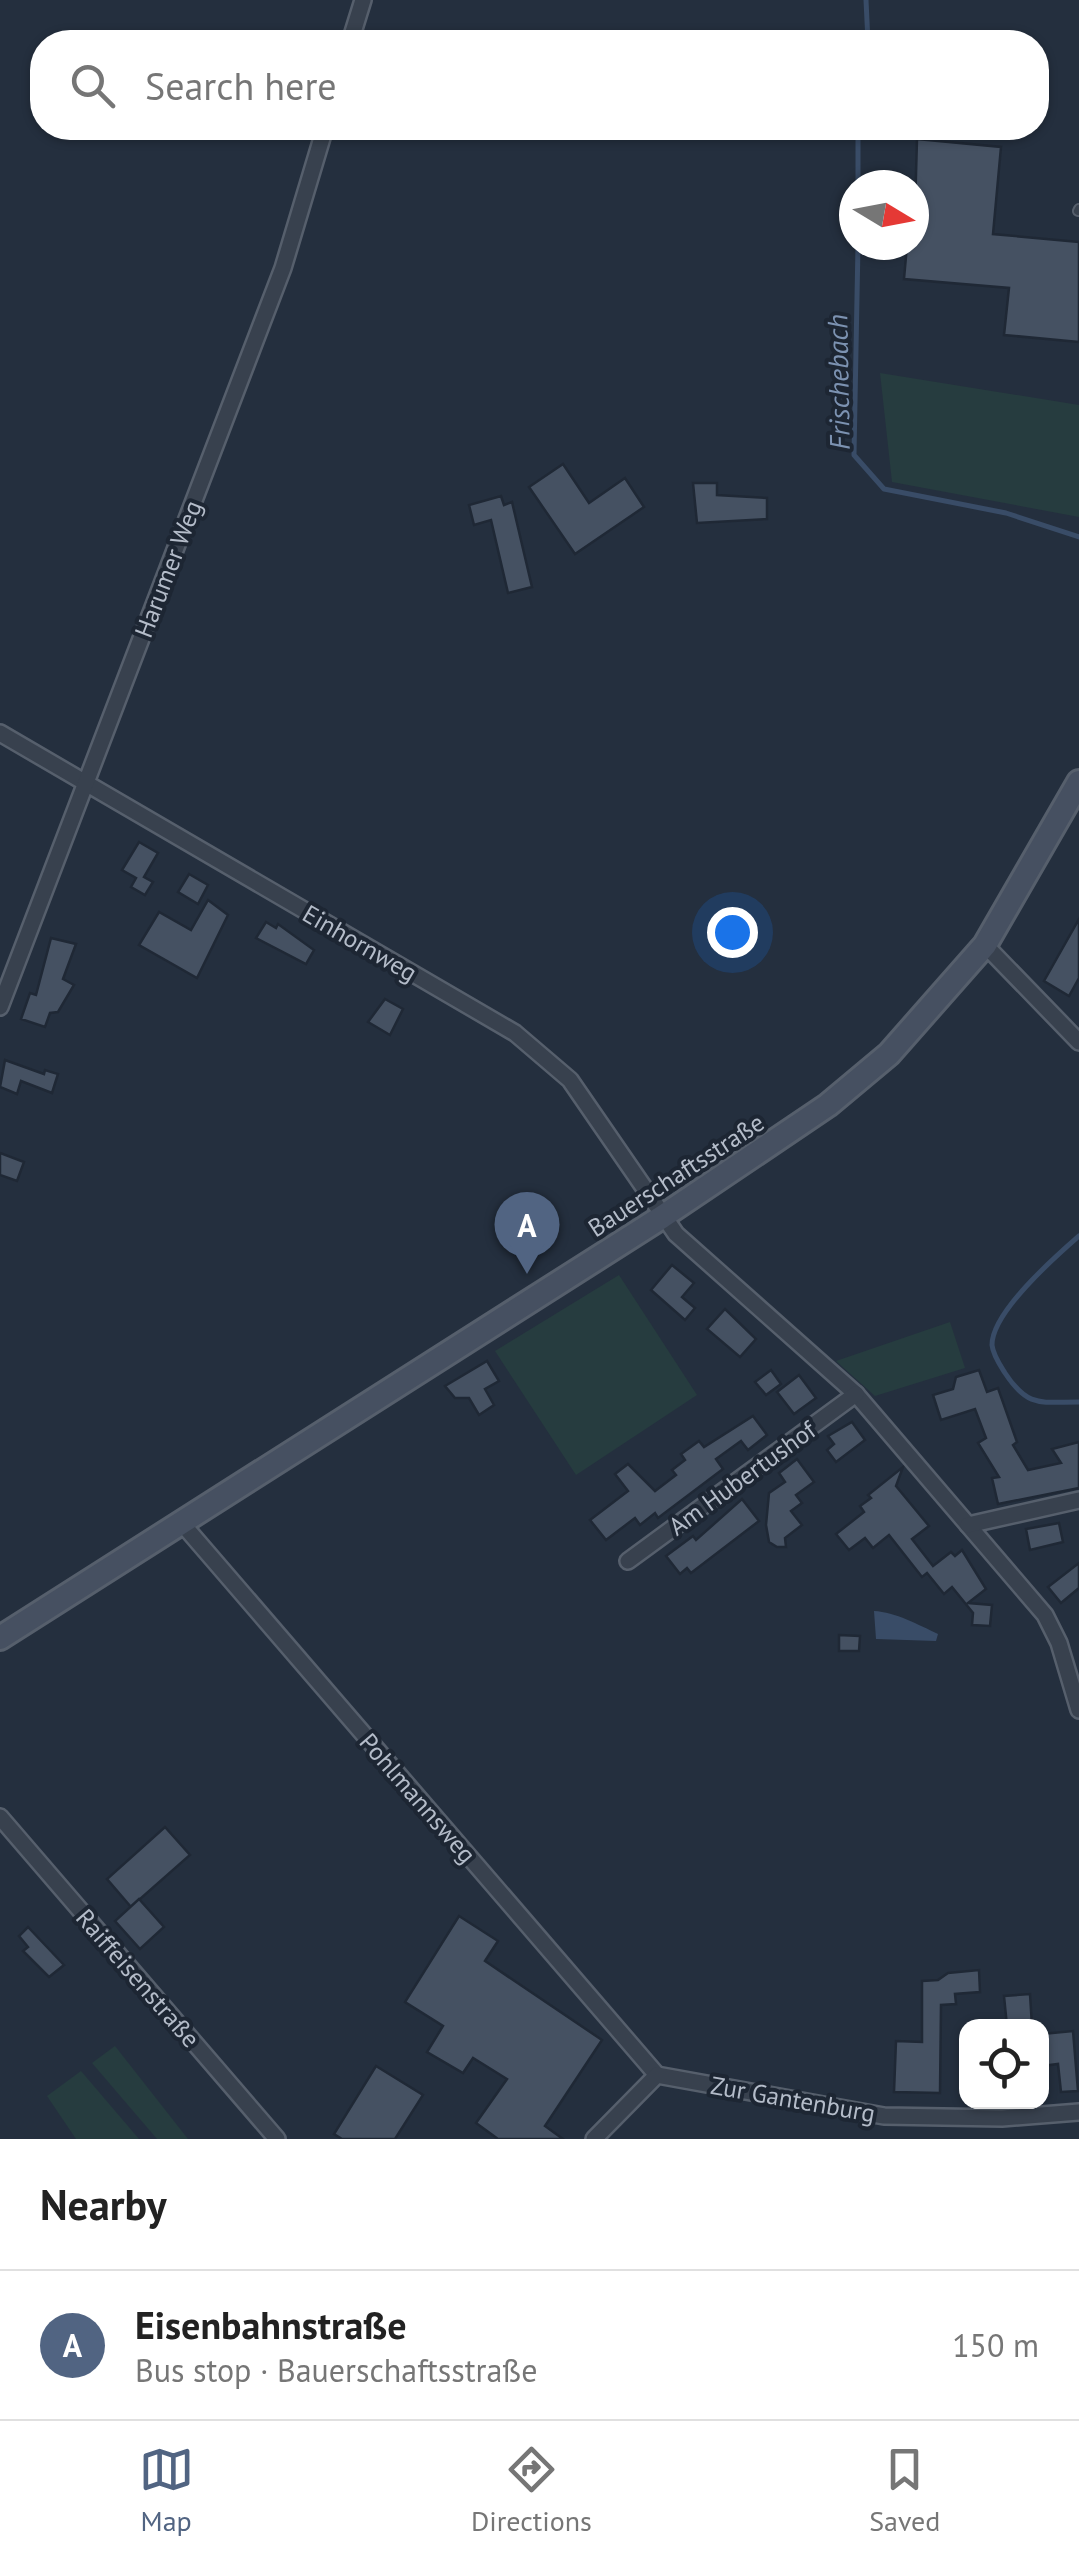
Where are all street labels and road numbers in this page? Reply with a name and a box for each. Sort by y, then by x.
street label: Harumer Weg [127,496,209,642]
street label: Einhornweg [297,897,423,989]
street label: Bauerschaftsstraße [582,1106,770,1244]
street label: Am Hubertushof [662,1413,823,1542]
street label: Pohlmannsweg [353,1726,483,1870]
street label: Raiffeisenstraße [69,1902,207,2054]
street label: Zur Gantenburg [708,2069,878,2129]

